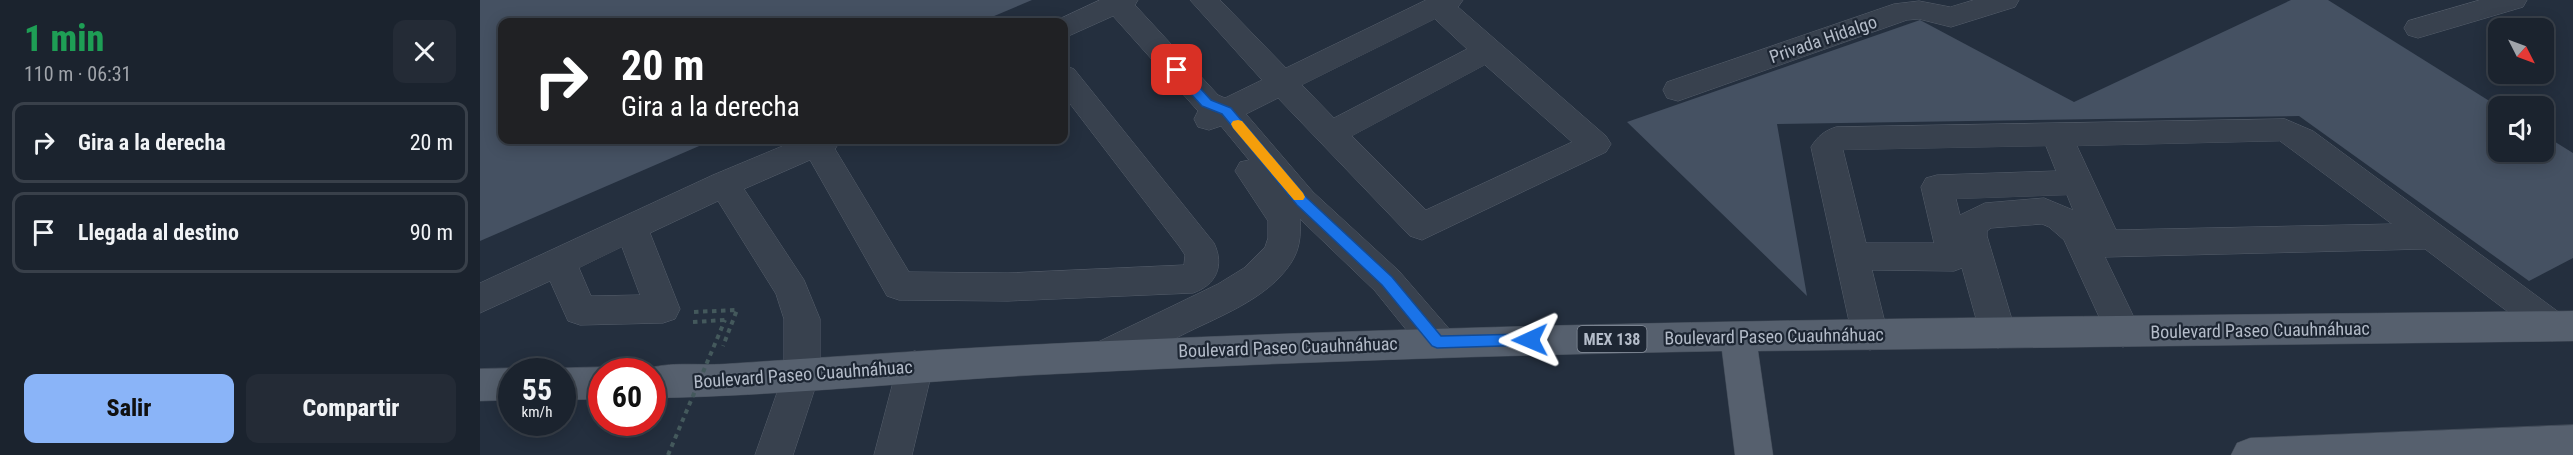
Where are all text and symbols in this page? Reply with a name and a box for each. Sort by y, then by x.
street label: Privada Hidalgo [1766,11,1880,67]
text: 1 min [24,18,104,60]
north arrow [2488,18,2554,84]
map controls [2488,18,2554,162]
button: close [393,20,456,83]
text: 20 m [621,41,704,90]
icon: right [522,42,600,120]
pin [1151,44,1202,95]
icon: arrive [1160,53,1193,86]
text: 110 m · 06:31 [24,62,131,86]
text: Gira a la derecha [621,91,800,123]
button: sound [2488,96,2554,162]
icon: right [27,126,60,159]
text: Gira a la derecha [78,130,226,155]
text: 20 m [410,130,453,155]
icon: arrive [27,216,60,249]
text: Llegada al destino [78,220,239,245]
text: 90 m [410,220,453,245]
position arrow [1498,308,1562,372]
street label: Boulevard Paseo Cuauhnáhuac [2150,318,2370,342]
street label: Boulevard Paseo Cuauhnáhuac [1664,324,1884,348]
road number: MEX 138 [1578,326,1646,352]
street label: Boulevard Paseo Cuauhnáhuac [1178,333,1398,361]
street label: Boulevard Paseo Cuauhnáhuac [693,356,913,392]
speed limit sign: 60 [588,358,666,436]
text: 55 [522,372,552,407]
button: Salir [24,374,234,443]
button: Compartir [246,374,456,443]
text: km/h [522,403,552,421]

